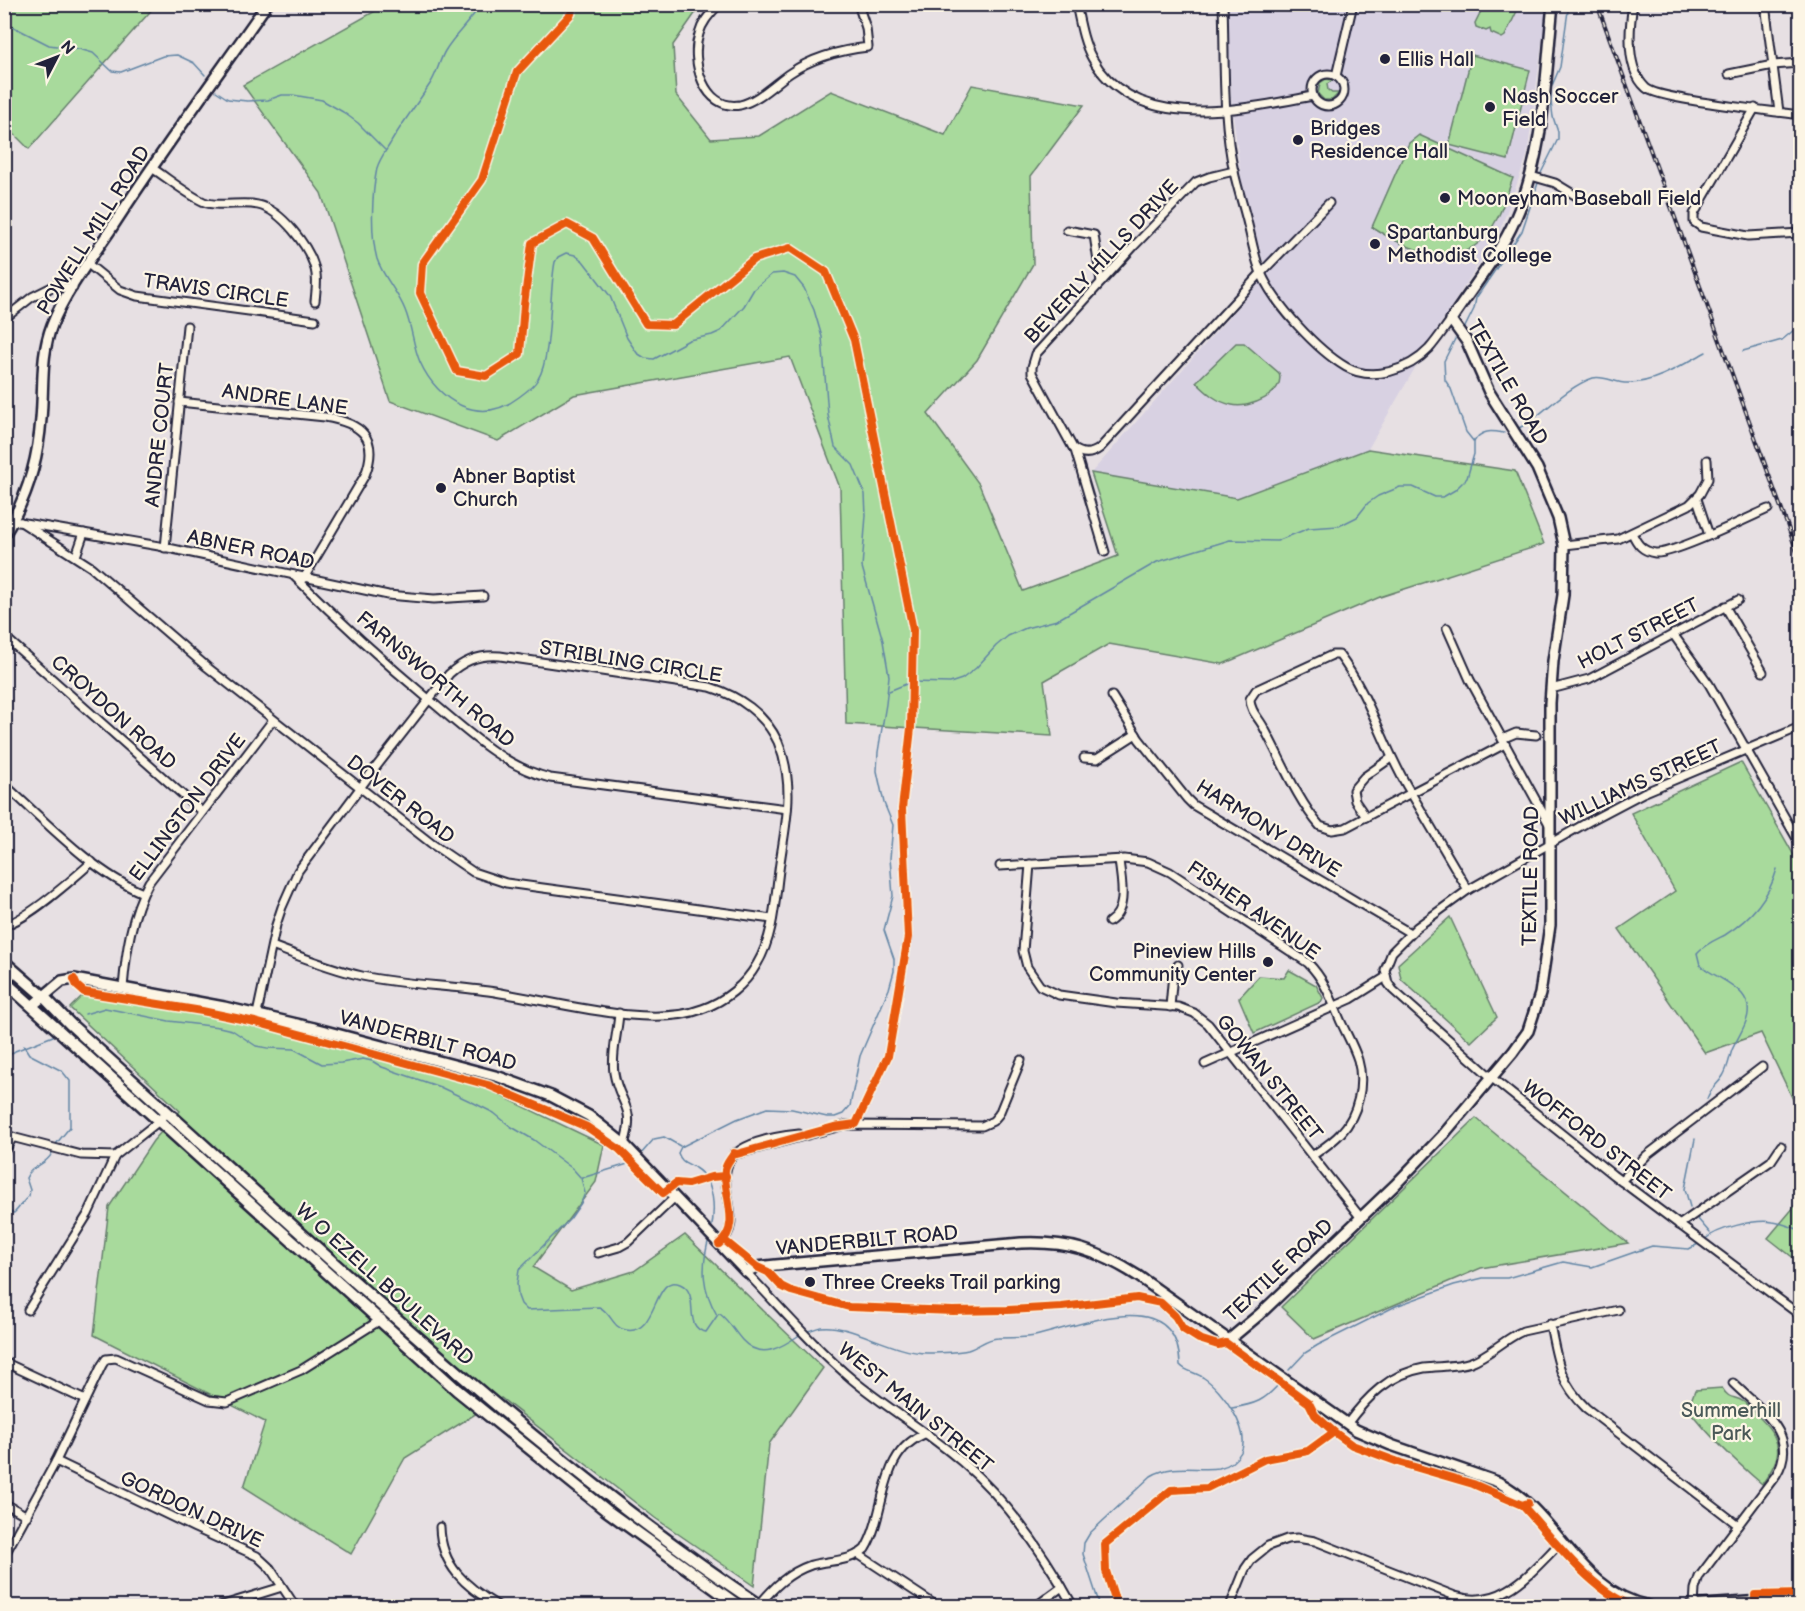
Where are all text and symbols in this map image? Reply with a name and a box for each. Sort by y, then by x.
north arrow [27,27,87,87]
text: N [56,37,78,59]
place label: Ellis Hall [1397,48,1474,72]
marker: Ellis Hall [1378,52,1392,66]
place label: Nash Soccer Field [1502,85,1619,132]
marker: Nash Soccer Field [1483,100,1497,114]
place label: Bridges Residence Hall [1310,117,1448,164]
marker: Bridges Residence Hall [1291,133,1305,147]
street label: POWELL MILL ROAD [32,142,156,319]
street label: BEVERLY HILLS DRIVE [1020,175,1184,349]
place label: Mooneyham Baseball Field [1457,187,1701,211]
marker: Mooneyham Baseball Field [1438,191,1452,205]
place label: Spartanburg Methodist College [1387,221,1552,268]
marker: Spartanburg Methodist College [1368,237,1382,251]
street label: TRAVIS CIRCLE [142,269,290,313]
street label: TEXTILE ROAD [1462,316,1553,449]
street label: ANDRE COURT [140,362,180,508]
street label: ANDRE LANE [221,379,349,421]
place label: Abner Baptist Church [453,465,575,512]
marker: Abner Baptist Church [434,481,448,495]
street label: ABNER ROAD [185,525,317,575]
street label: HOLT STREET [1574,593,1703,675]
street label: FARNSWORTH ROAD [351,607,519,753]
street label: STRIBLING CIRCLE [538,636,724,688]
street label: CROYDON ROAD [46,650,181,775]
street label: ELLINGTON DRIVE [124,729,251,886]
street label: WILLIAMS STREET [1555,735,1726,831]
street label: DOVER ROAD [342,750,459,849]
street label: HARMONY DRIVE [1192,775,1345,883]
street label: TEXTILE ROAD [1518,806,1544,946]
street label: FISHER AVENUE [1182,856,1324,966]
place label: Pineview Hills Community Center [1089,940,1257,987]
marker: Pineview Hills Community Center [1261,955,1275,969]
street label: VANDERBILT ROAD [336,1006,519,1076]
street label: GOWAN STREET [1211,1010,1327,1145]
street label: WOFFORD STREET [1517,1075,1675,1206]
street label: W O EZELL BOULEVARD [290,1198,478,1371]
street label: TEXTILE ROAD [1219,1214,1338,1327]
street label: VANDERBILT ROAD [775,1221,959,1261]
place label: Three Creeks Trail parking [822,1271,1061,1295]
marker: Three Creeks Trail parking [803,1275,817,1289]
street label: WEST MAIN STREET [833,1338,998,1478]
park label: Summerhill Park [1681,1399,1781,1446]
street label: GORDON DRIVE [116,1466,267,1554]

